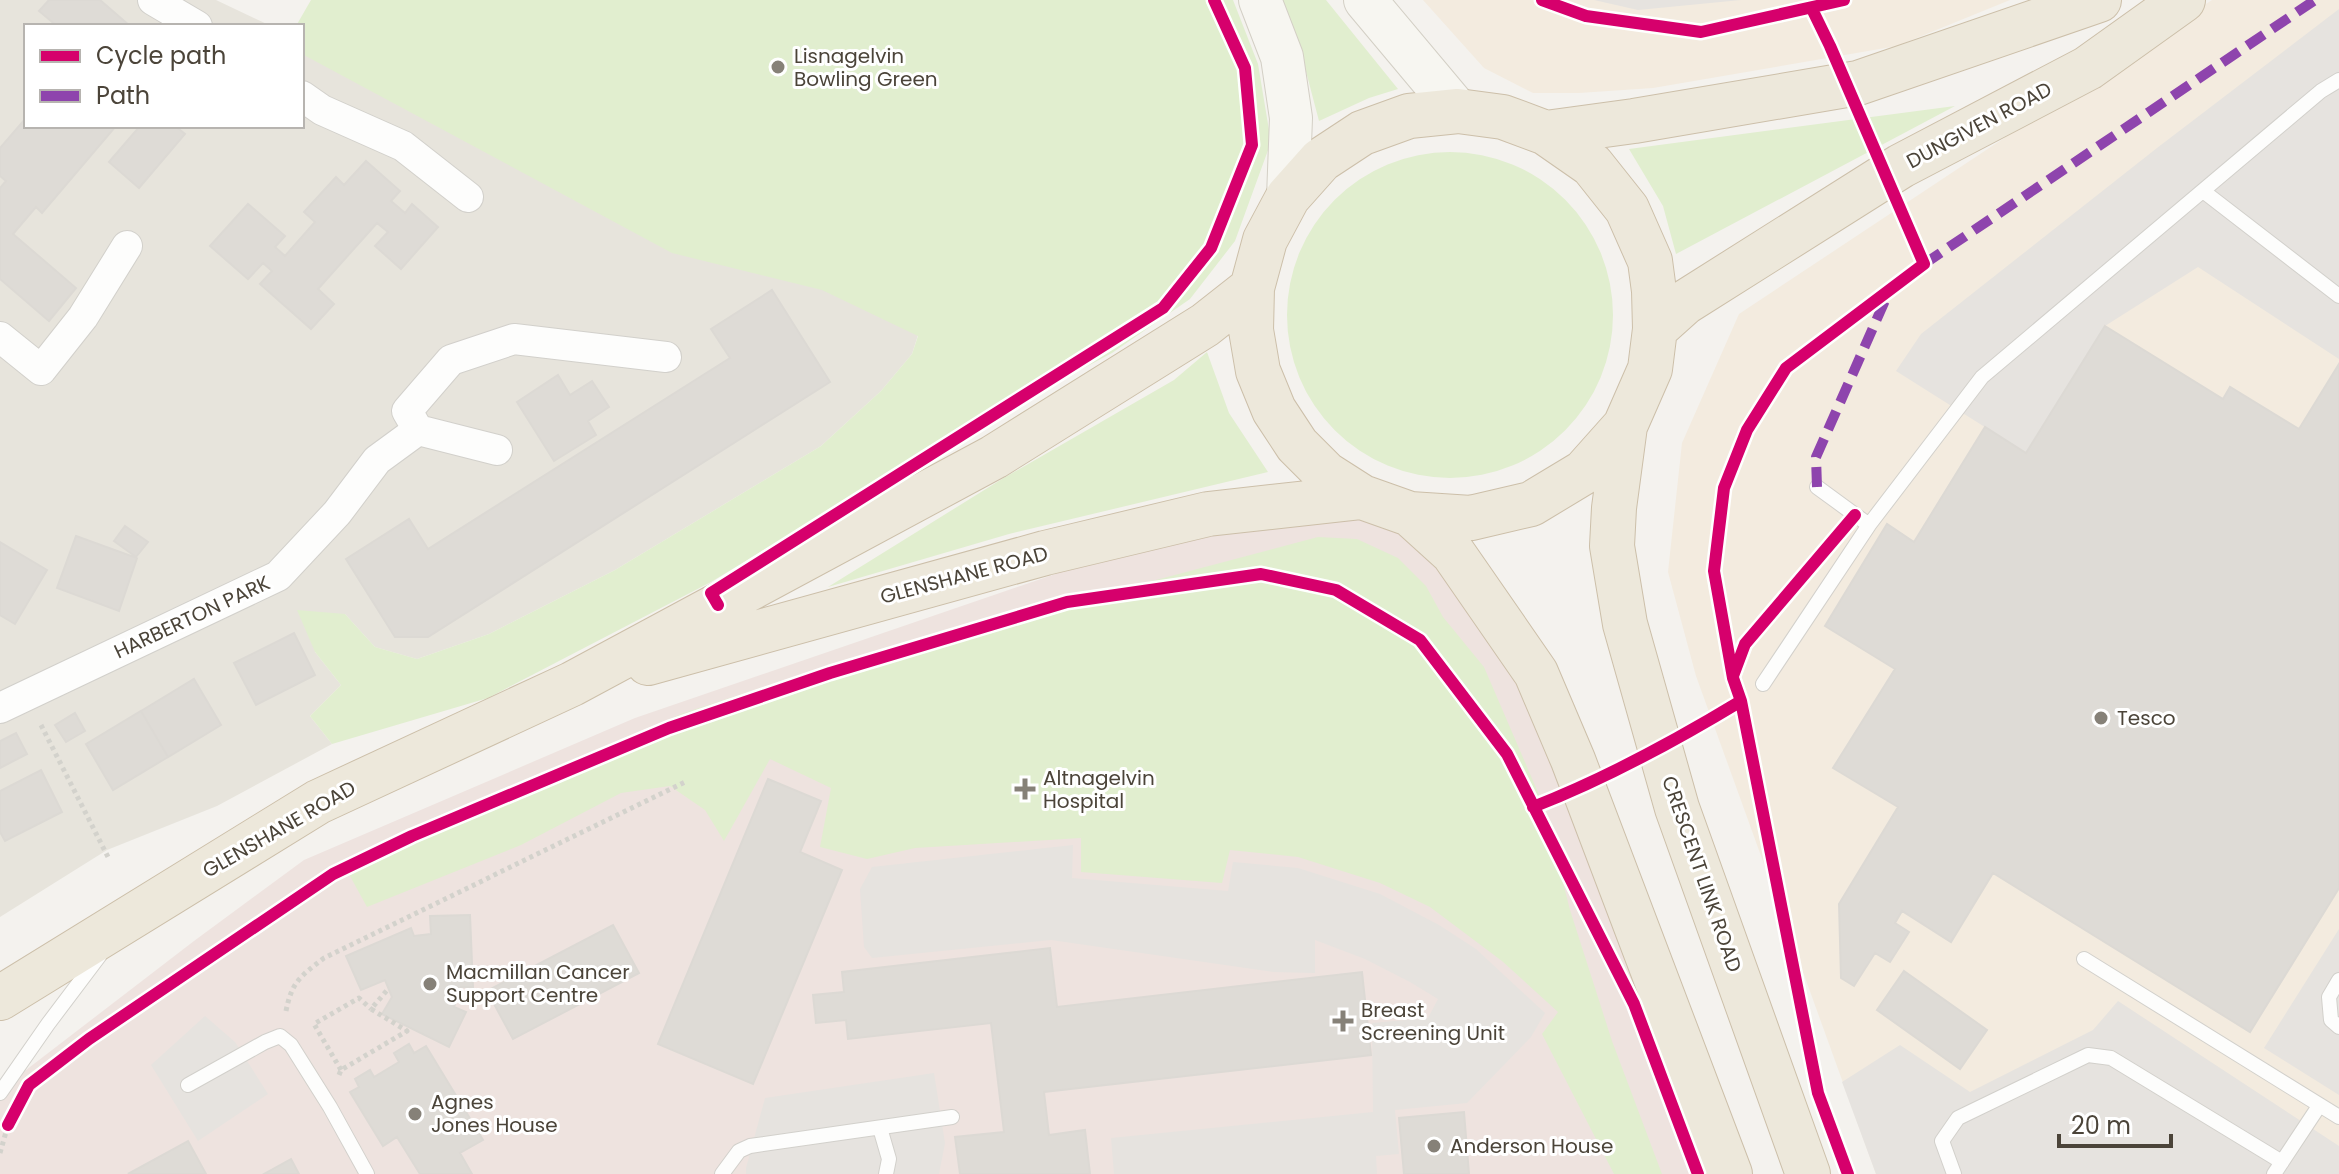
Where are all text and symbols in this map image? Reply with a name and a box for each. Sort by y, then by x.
legend [24,24,304,128]
text: Cycle path [96,39,226,72]
place label: Lisnagelvin Bowling Green [794,42,938,93]
marker: Lisnagelvin Bowling Green [769,58,787,76]
street label: DUNGIVEN ROAD [1901,75,2057,175]
text: Path [96,79,150,112]
street label: GLENSHANE ROAD [877,539,1051,611]
street label: HARBERTON PARK [109,569,275,665]
place label: Tesco [2117,704,2176,732]
marker: Tesco [2092,709,2110,727]
place label: Altnagelvin Hospital [1043,764,1155,815]
street label: CRESCENT LINK ROAD [1655,772,1749,976]
street label: GLENSHANE ROAD [197,774,361,884]
marker: Altnagelvin Hospital [1014,778,1036,800]
place label: Macmillan Cancer Support Centre [446,958,630,1009]
marker: Macmillan Cancer Support Centre [421,975,439,993]
place label: Breast Screening Unit [1361,996,1505,1047]
marker: Breast Screening Unit [1332,1010,1354,1032]
place label: Agnes Jones House [431,1088,558,1139]
scale bar [2059,1098,2171,1148]
marker: Agnes Jones House [406,1105,424,1123]
text: 20 m [2071,1109,2131,1142]
place label: Anderson House [1450,1132,1613,1160]
marker: Anderson House [1425,1137,1443,1155]

